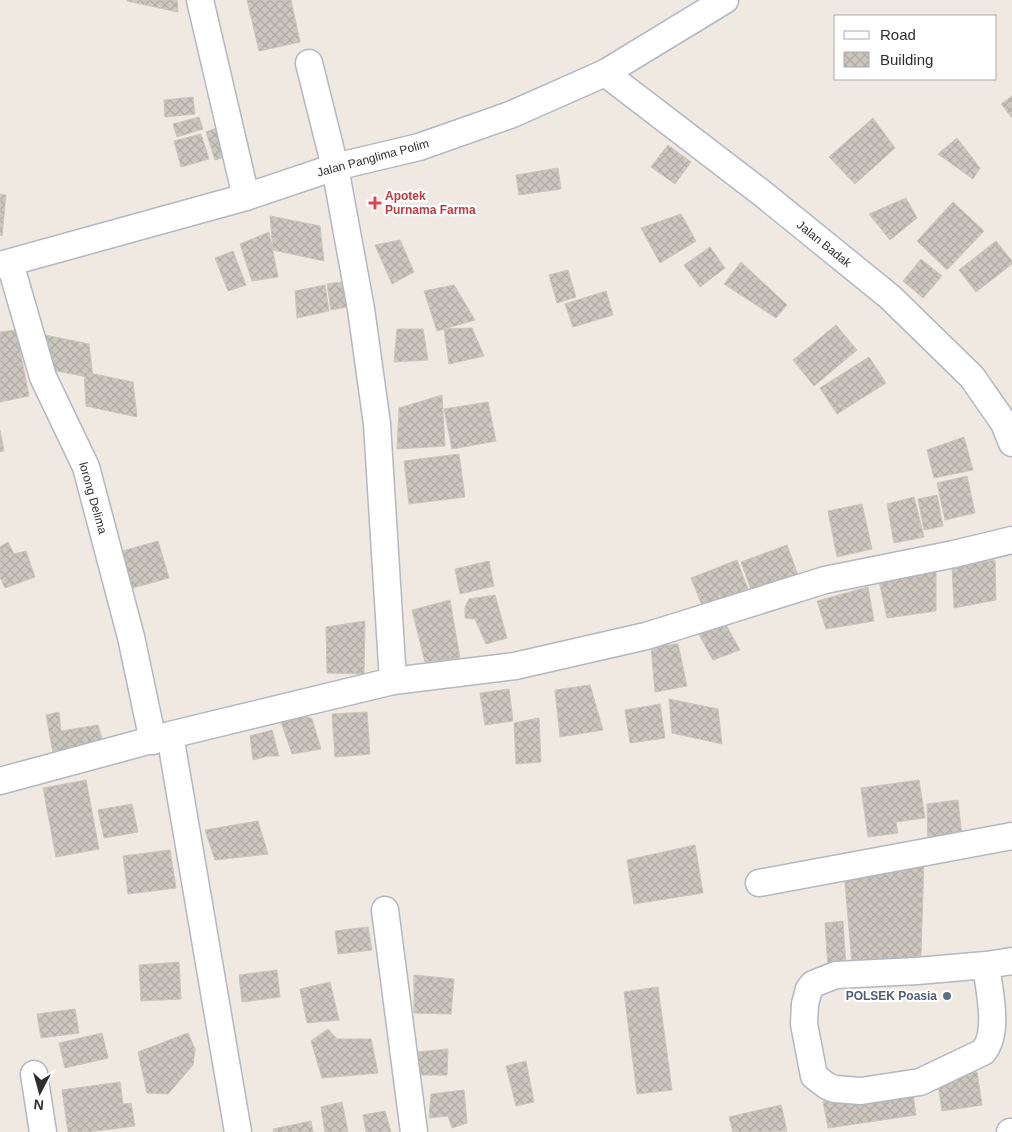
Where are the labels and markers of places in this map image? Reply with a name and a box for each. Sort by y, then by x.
place label: Apotek Purnama Farma [385,189,476,217]
marker: Apotek Purnama Farma [369,197,381,209]
place label: POLSEK Poasia [846,989,937,1003]
marker: POLSEK Poasia [941,990,953,1002]

